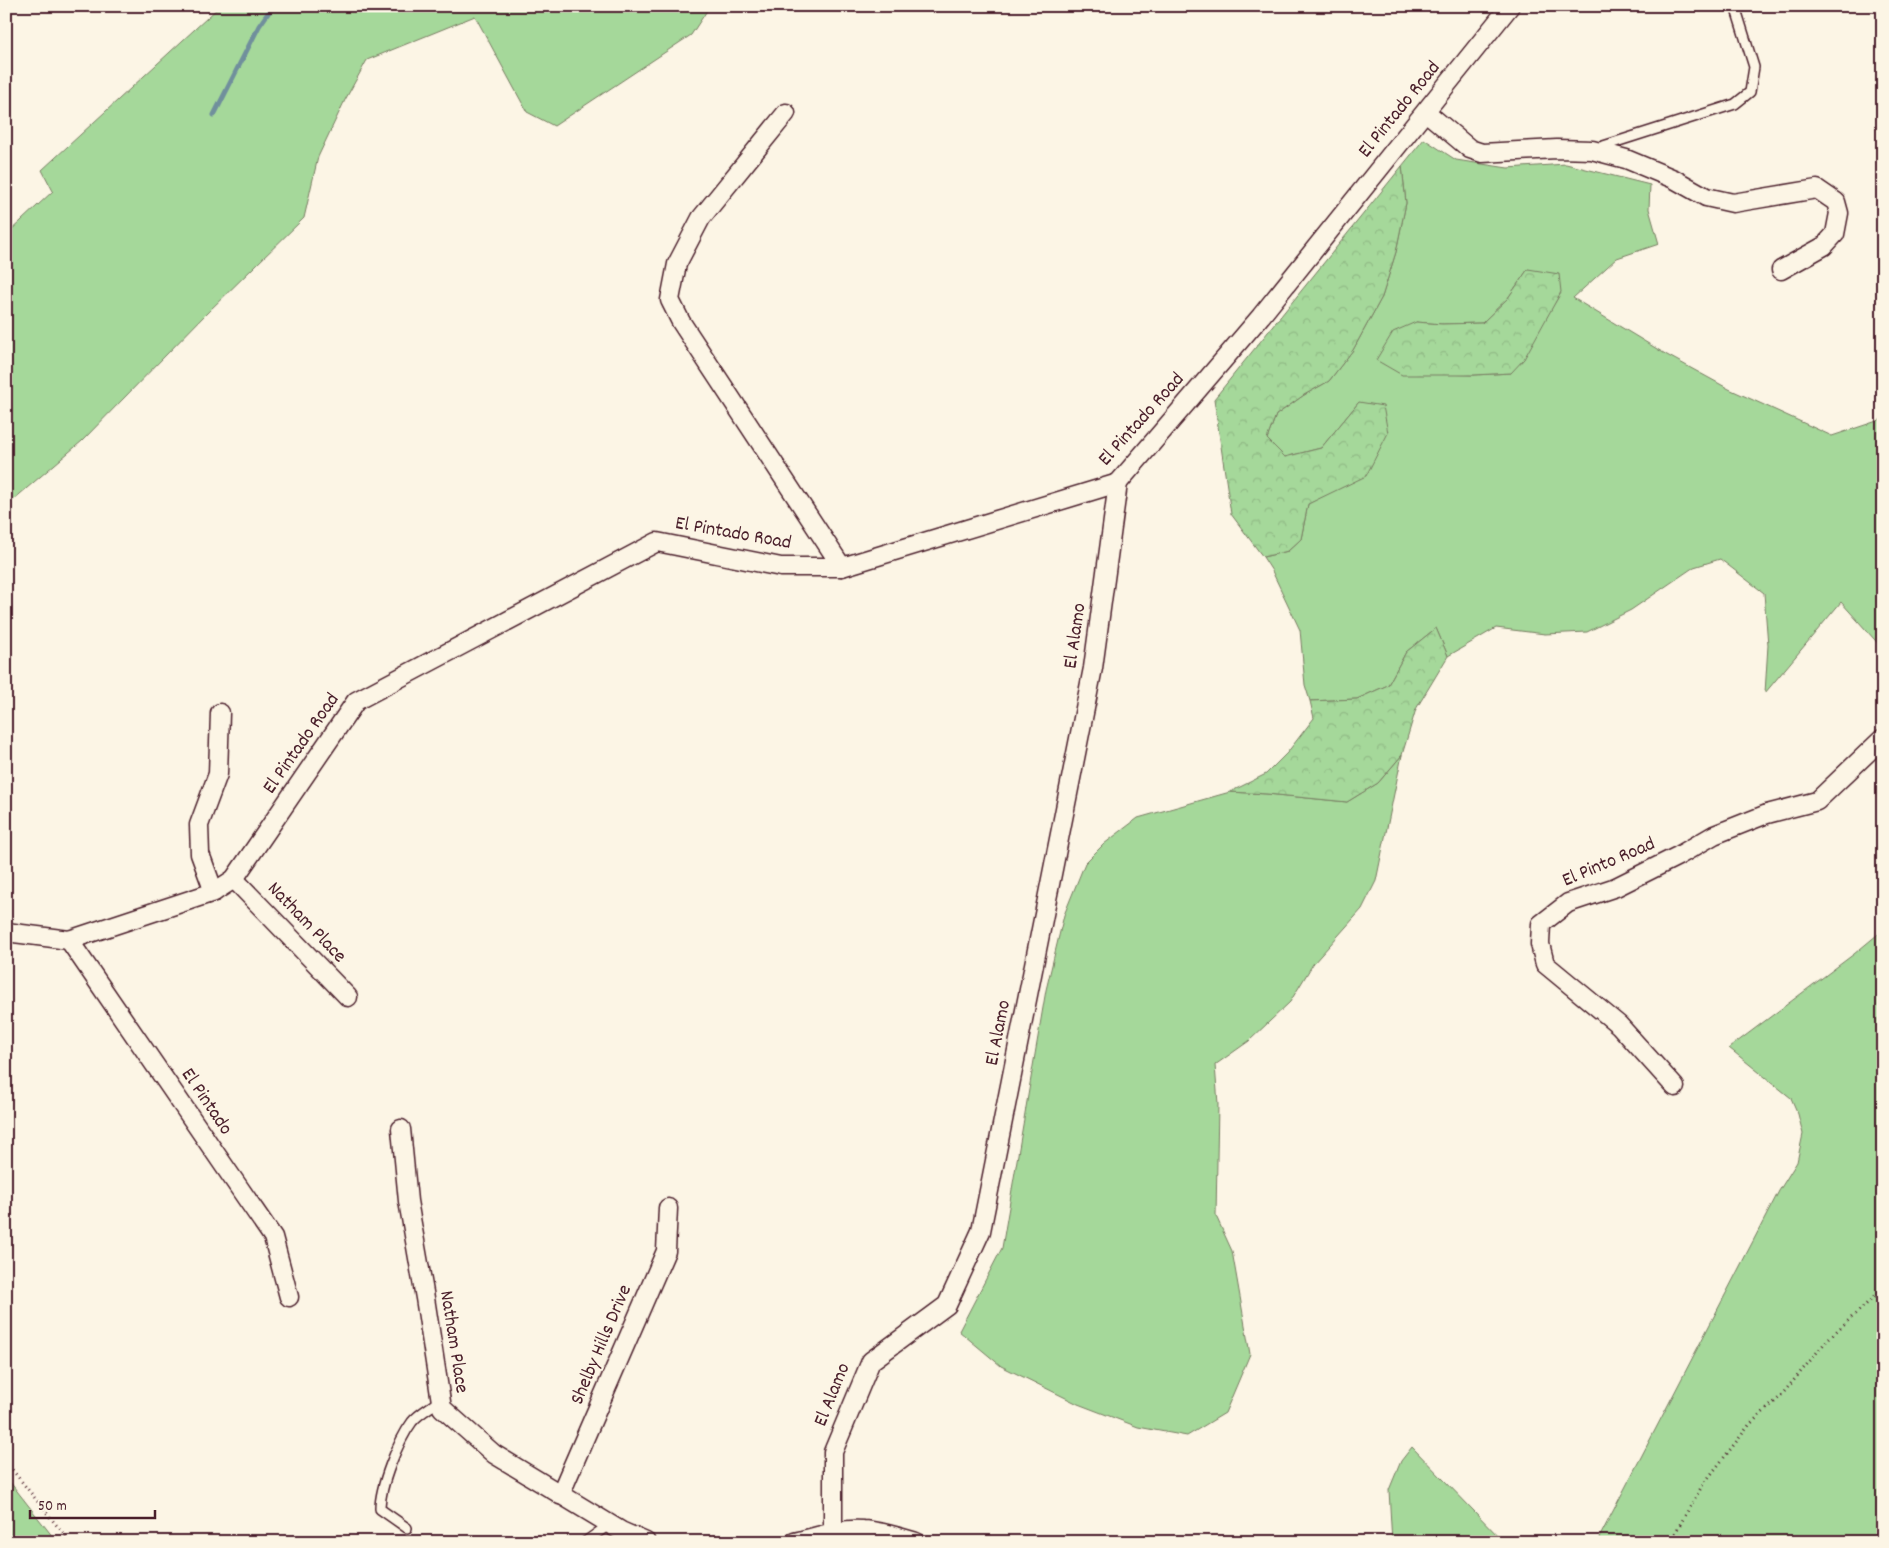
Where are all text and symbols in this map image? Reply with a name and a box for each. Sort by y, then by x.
street label: El Pintado Road [1352,56,1448,164]
street label: El Pintado Road [1092,367,1192,473]
street label: El Pintado Road [673,510,793,558]
street label: El Alamo [1058,601,1094,671]
street label: El Pintado Road [257,688,347,800]
street label: El Pinto Road [1558,831,1660,895]
street label: Natham Place [260,876,352,970]
street label: El Alamo [979,998,1019,1068]
street label: El Pintado [173,1063,239,1141]
street label: Shelby Hills Drive [564,1281,640,1409]
street label: Natham Place [431,1289,475,1396]
street label: El Alamo [808,1359,858,1431]
scale bar [30,1488,155,1520]
text: 50 m [38,1496,67,1518]

